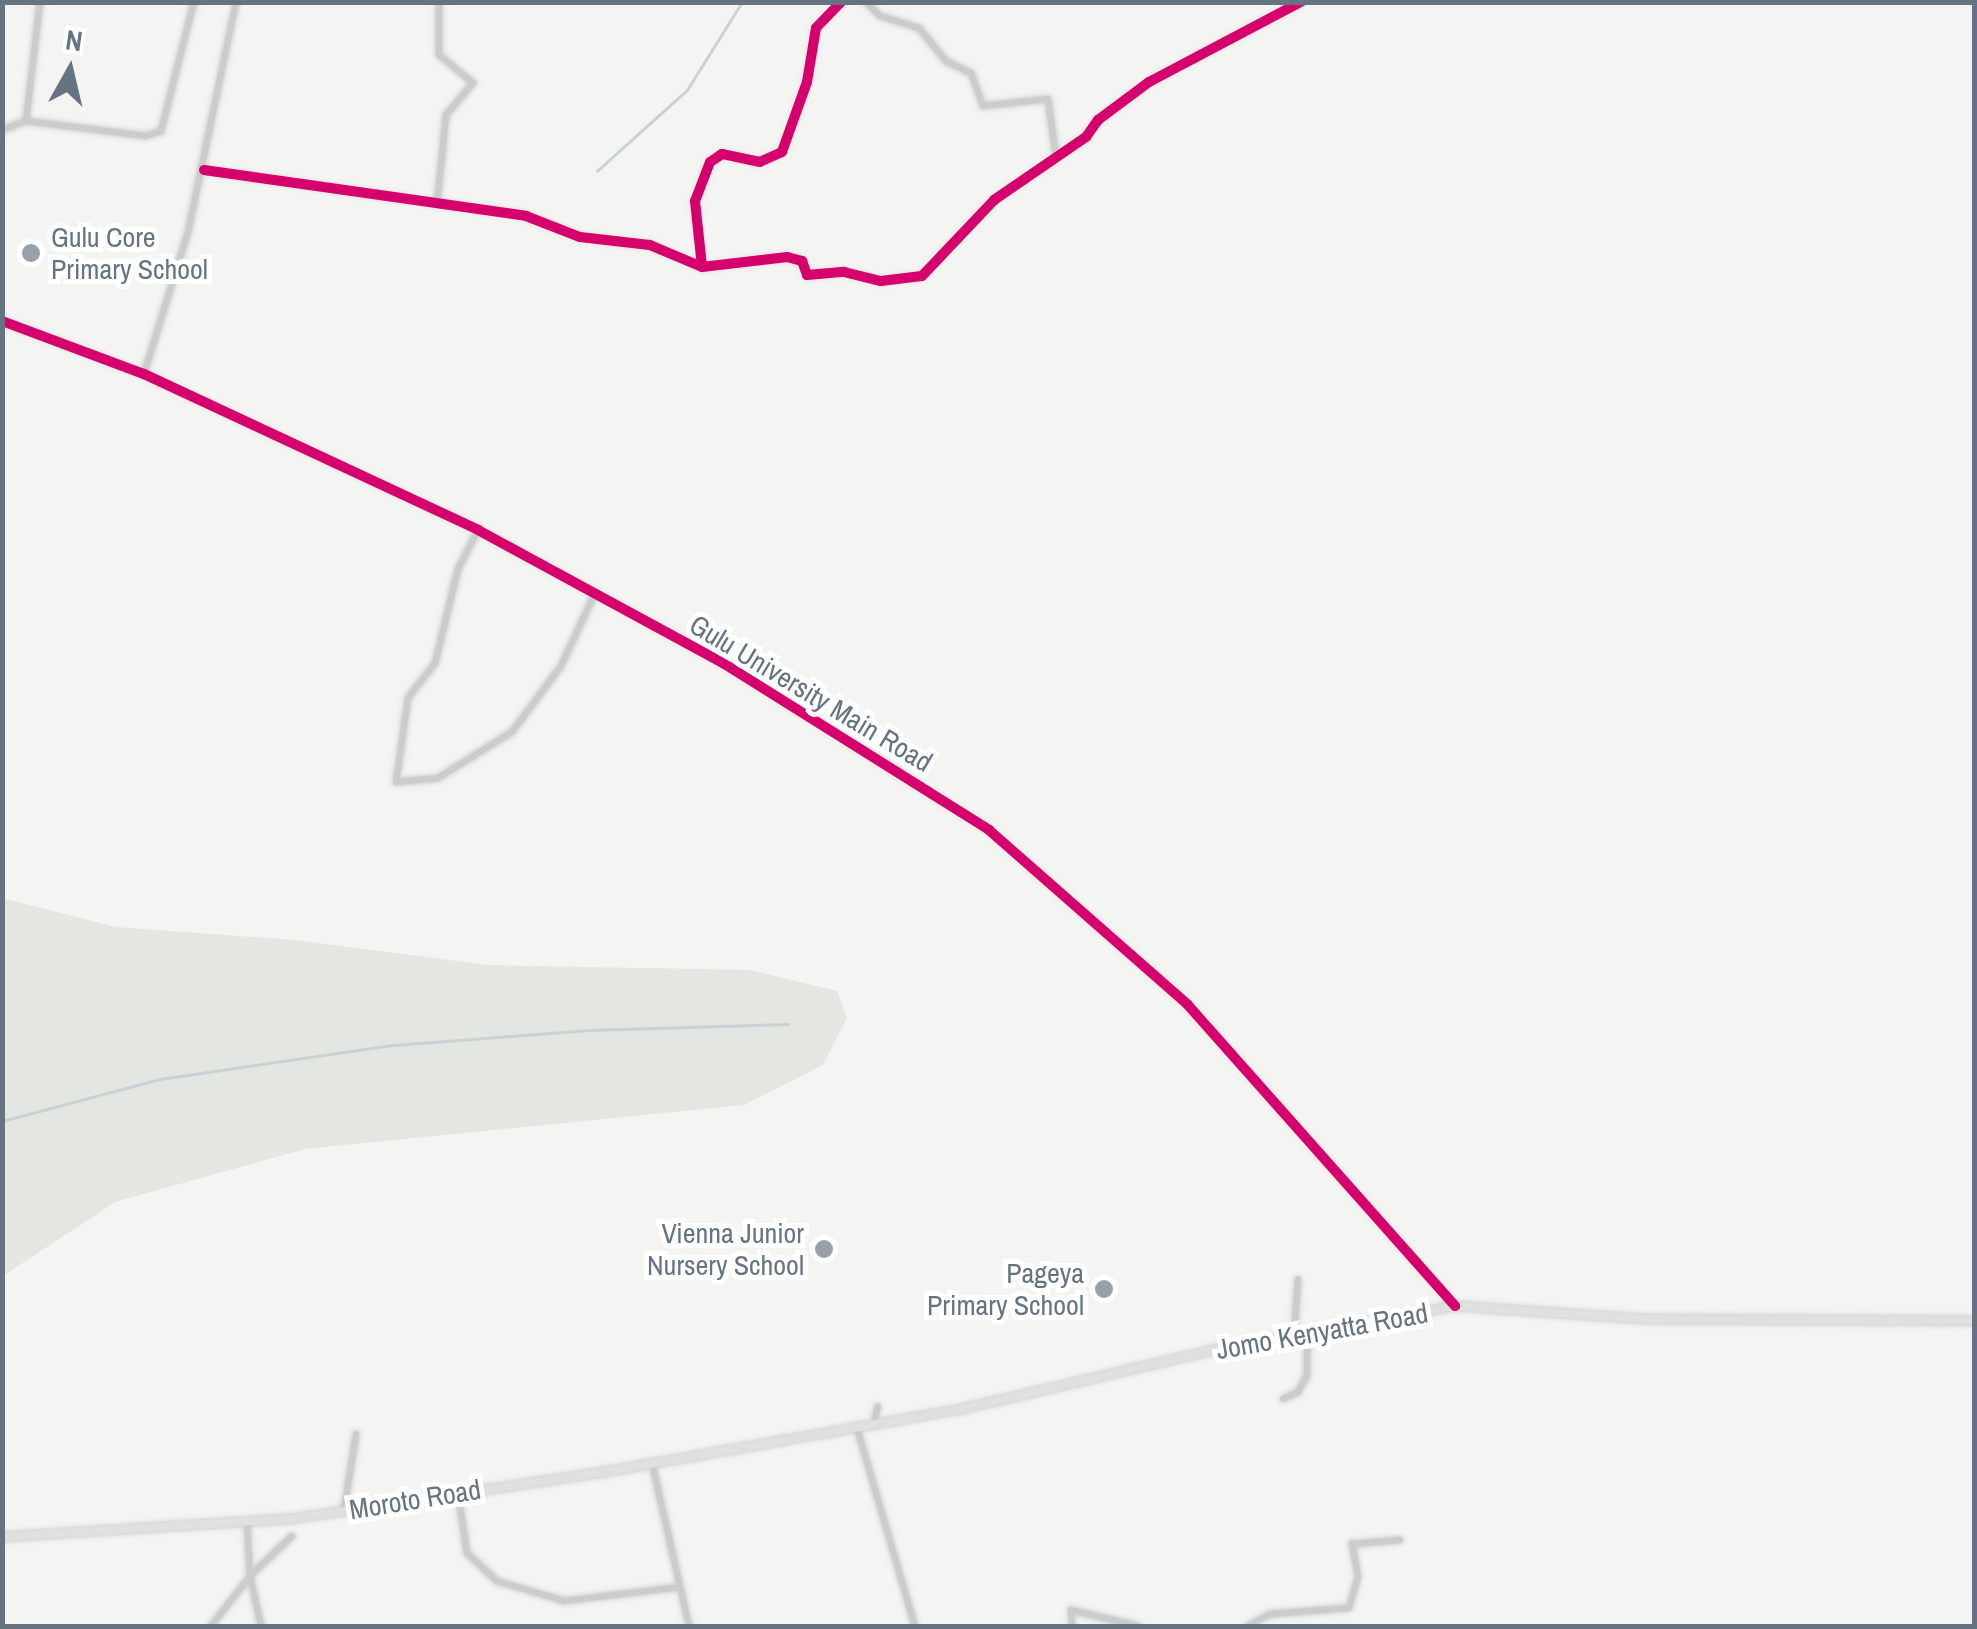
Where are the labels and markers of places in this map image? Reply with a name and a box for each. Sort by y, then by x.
place label: Gulu Core Primary School [51,220,208,286]
marker: Gulu Core Primary School [20,242,42,264]
place label: Vienna Junior Nursery School [647,1216,804,1282]
marker: Vienna Junior Nursery School [813,1238,835,1260]
place label: Pageya Primary School [927,1256,1084,1322]
marker: Pageya Primary School [1093,1278,1115,1300]

